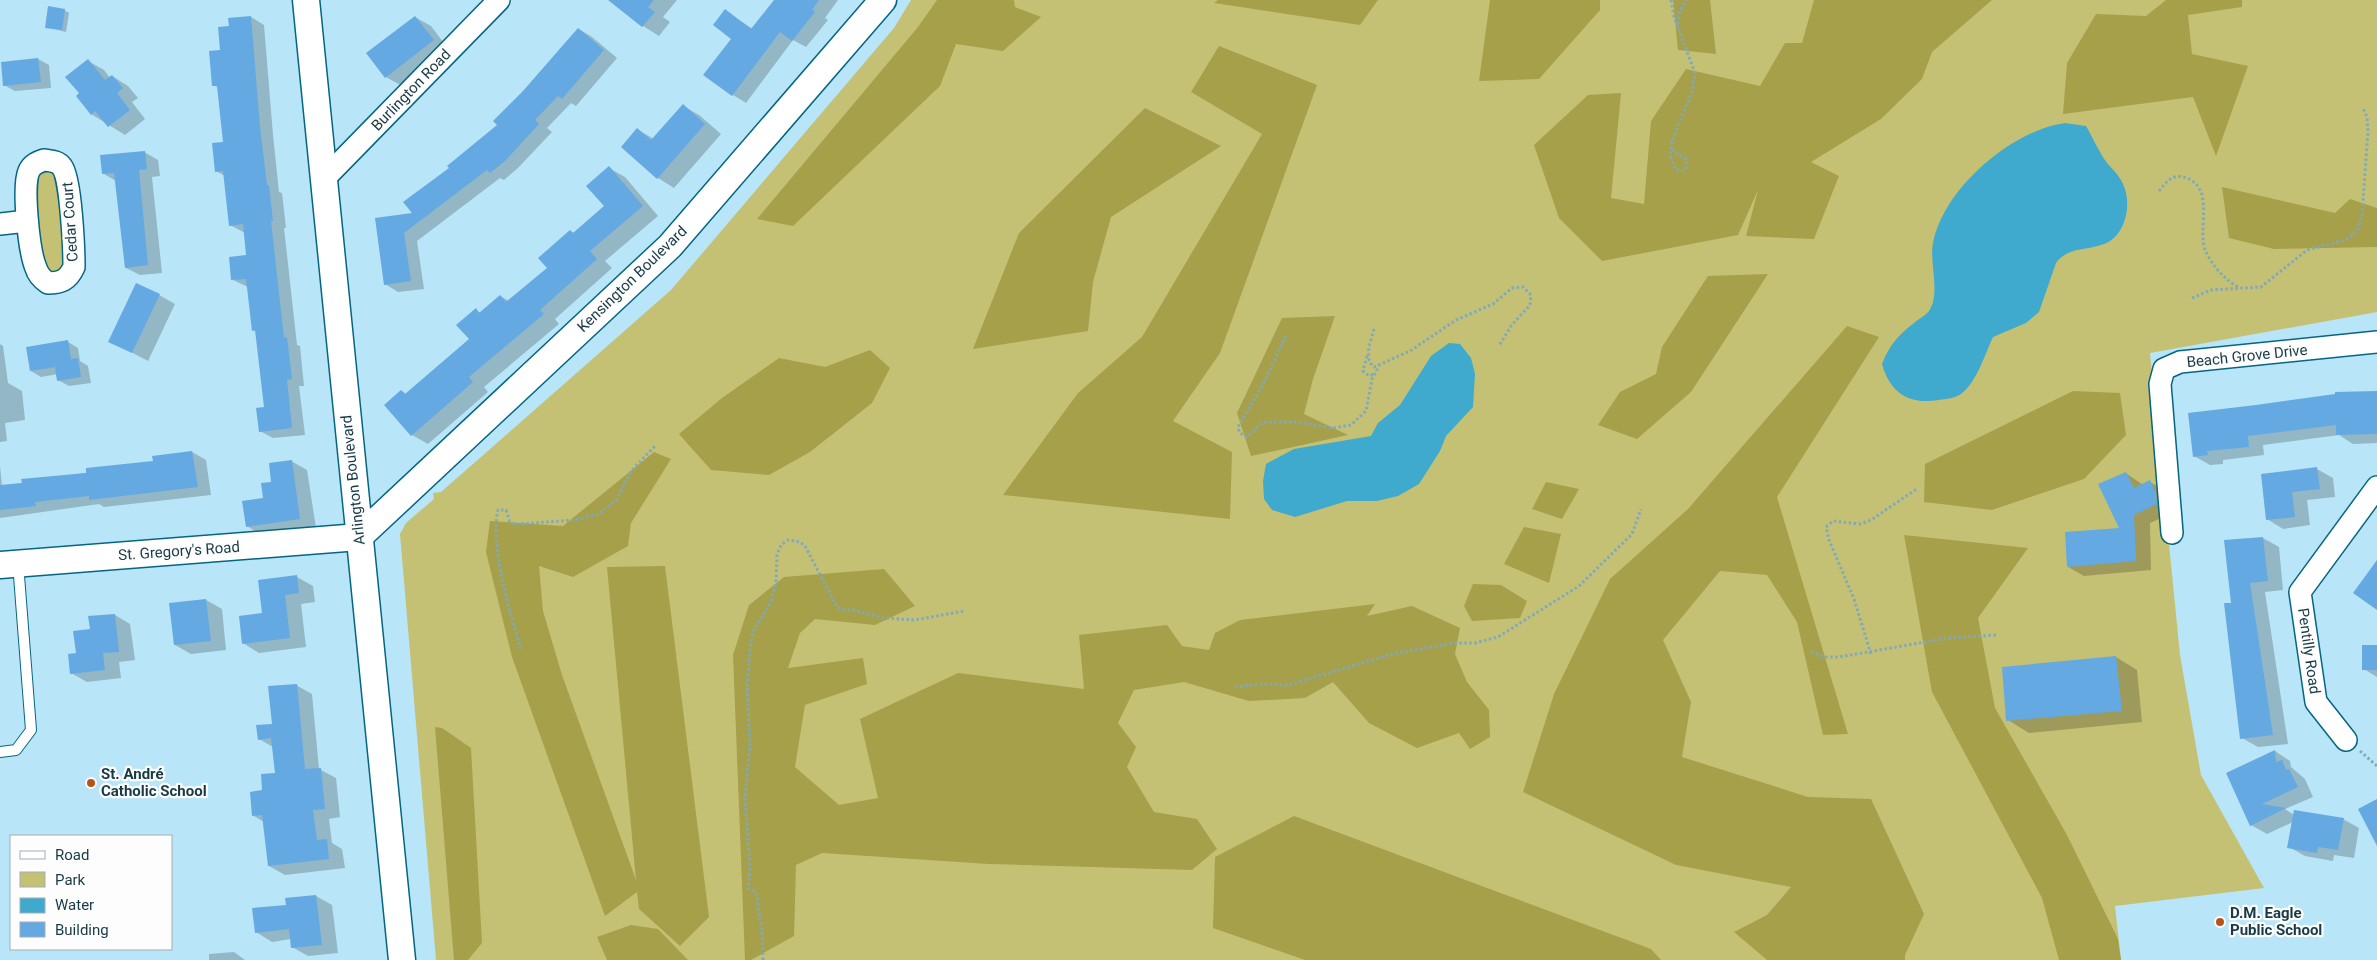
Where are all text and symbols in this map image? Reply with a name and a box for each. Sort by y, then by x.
street label: Burlington Road [368,45,454,135]
street label: Cedar Court [58,181,82,263]
street label: Kensington Boulevard [573,222,691,336]
street label: Beach Grove Drive [2186,341,2308,371]
street label: Arlington Boulevard [337,414,369,546]
street label: St. Gregory's Road [118,538,240,564]
street label: Pentilly Road [2294,607,2324,695]
place label: St. André Catholic School [101,765,207,800]
marker: St. André Catholic School [85,777,97,789]
legend [10,835,172,950]
text: Road [55,846,89,864]
text: Park [55,871,86,889]
text: Water [55,896,94,914]
place label: D.M. Eagle Public School [2230,904,2322,939]
marker: D.M. Eagle Public School [2214,916,2226,928]
text: Building [55,921,109,939]

